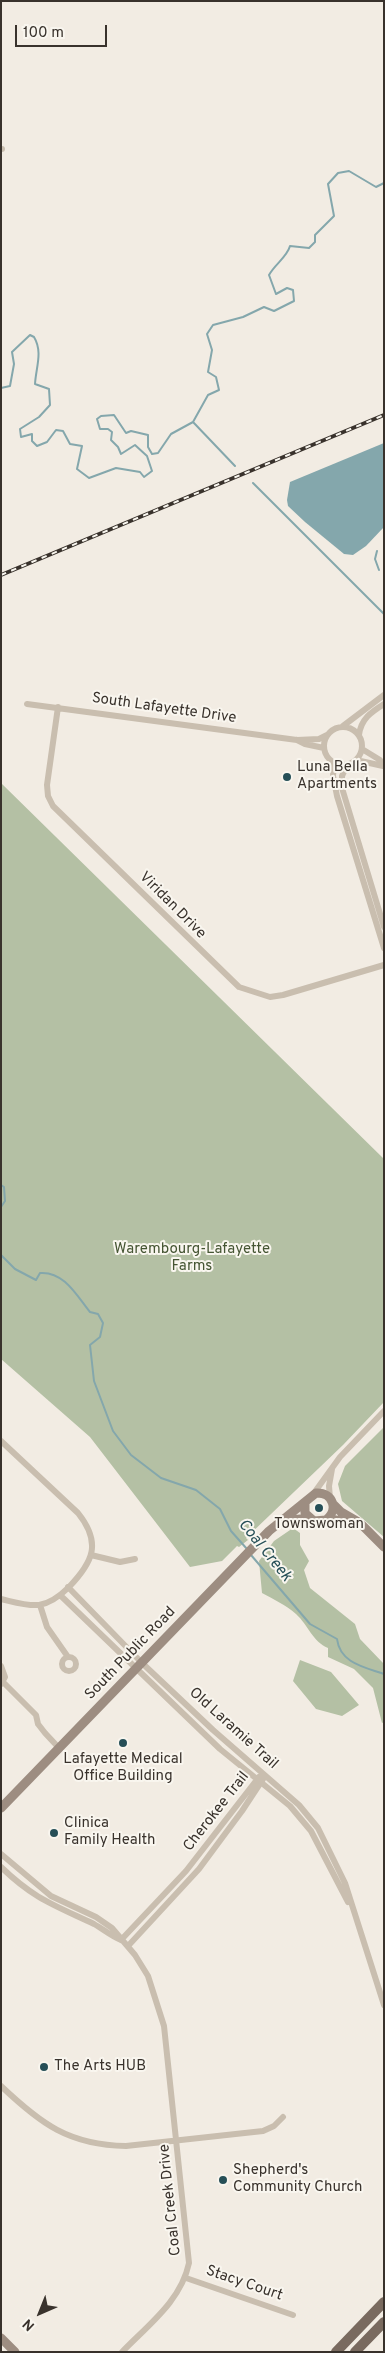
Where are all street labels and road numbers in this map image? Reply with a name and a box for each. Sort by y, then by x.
street label: South Lafayette Drive [91,690,237,728]
street label: Viridan Drive [135,869,209,943]
street label: South Public Road [82,1604,180,1704]
street label: Old Laramie Trail [185,1684,281,1774]
street label: Cherokee Trail [180,1768,254,1856]
street label: Coal Creek Drive [156,2143,186,2257]
street label: Stacy Court [203,2262,285,2306]

